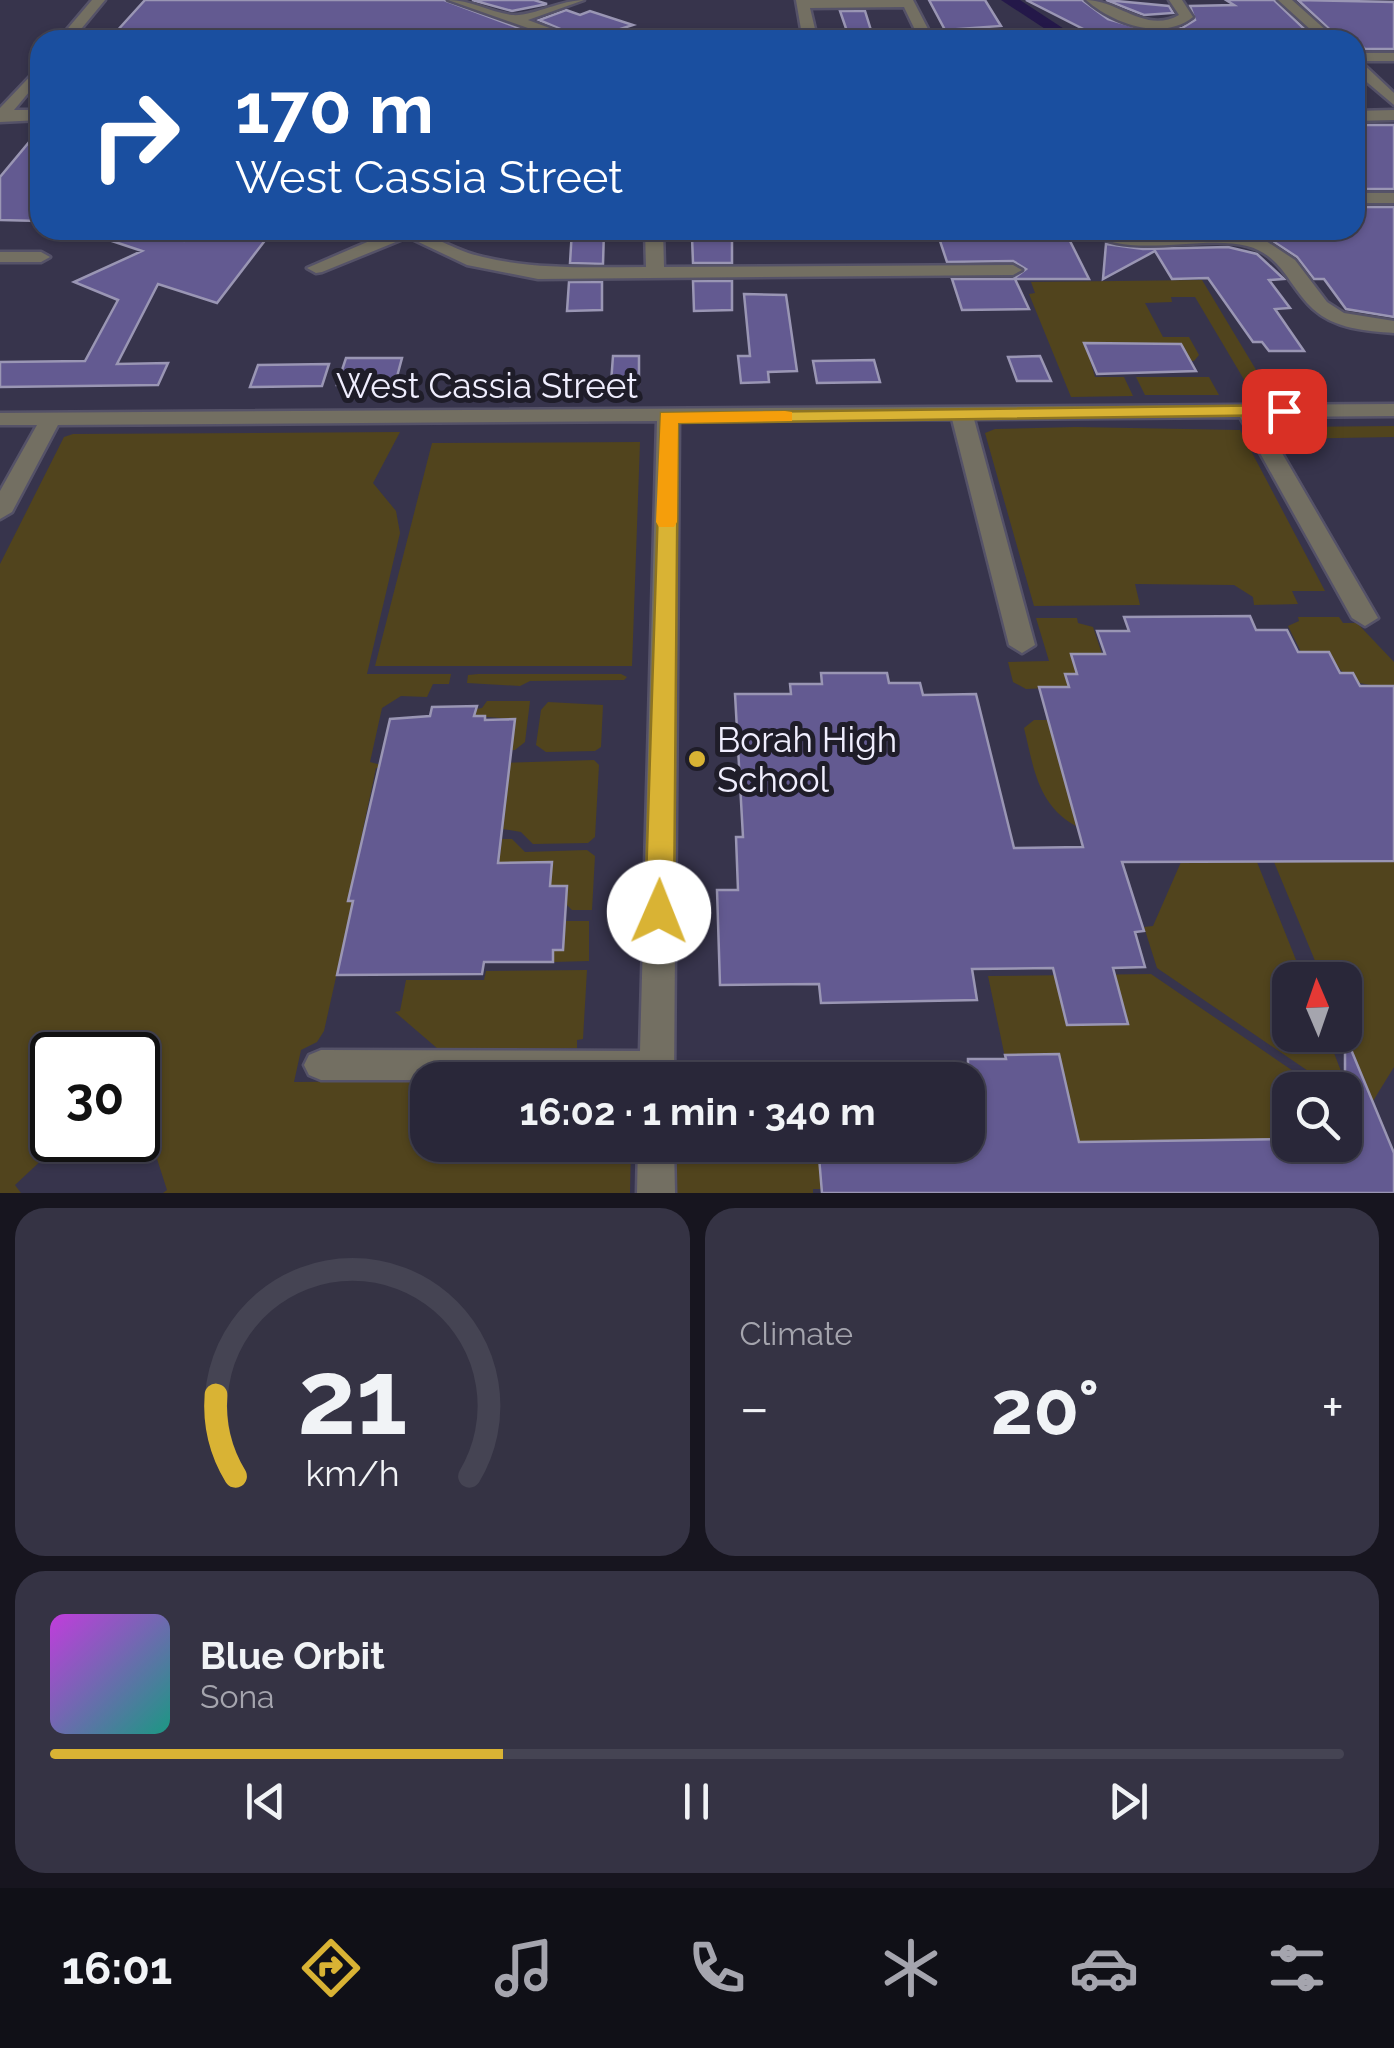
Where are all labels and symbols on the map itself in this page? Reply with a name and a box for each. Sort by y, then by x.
street label: West Cassia Street [336,365,638,406]
pin [1242,369,1327,454]
place label: Borah High School [717,719,897,800]
marker: Borah High School [686,748,708,770]
position arrow [607,860,711,964]
north arrow [1272,962,1362,1052]
speed limit sign: 30 [30,1032,160,1162]

